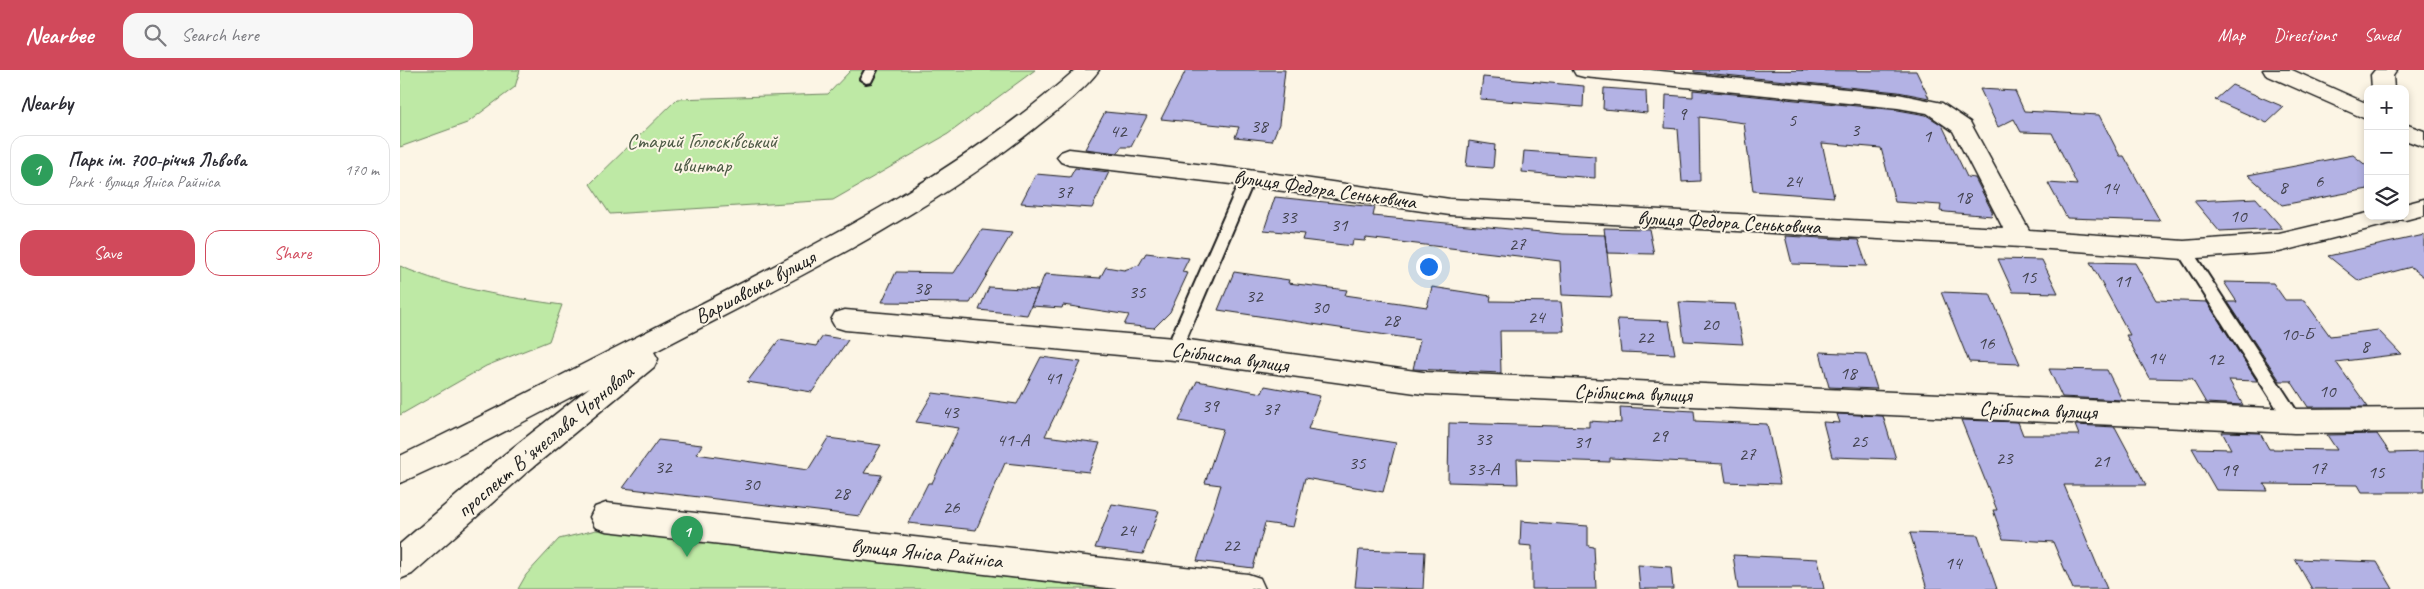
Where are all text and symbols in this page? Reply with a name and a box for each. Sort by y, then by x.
search box [123,13,473,58]
text: Nearbee [25,20,93,50]
icon: search [141,21,169,49]
text: Search here [181,23,259,47]
text: Map [2218,24,2245,46]
text: Directions [2273,24,2336,46]
text: Saved [2364,24,2399,46]
map controls [2364,85,2409,220]
button: + [2364,85,2409,130]
text: Nearby [20,90,73,116]
house number: 9 [1678,102,1688,126]
house number: 5 [1788,108,1798,132]
house number: 38 [1250,114,1270,138]
house number: 3 [1851,118,1861,142]
house number: 42 [1109,119,1128,143]
house number: 1 [1923,124,1933,148]
park label: Старий Голосківський цвинтар [627,128,779,178]
button: − [2364,130,2409,175]
text: Парк ім. 700-річчя Львова [68,148,246,172]
text: 1 [33,160,41,180]
text: 170 m [345,160,379,180]
street label: вулиця Федора Сеньковича [1232,163,1420,215]
house number: 24 [1784,169,1804,193]
house number: 6 [2315,169,2325,193]
text: Park · вулиця Яніса Райніса [68,172,220,192]
house number: 8 [2279,175,2290,199]
button: layers [2364,175,2409,220]
house number: 14 [2101,176,2121,200]
house number: 37 [1055,180,1074,204]
house number: 18 [1954,185,1974,209]
street label: вулиця Федора Сеньковича [1637,204,1823,240]
house number: 10 [2229,204,2248,228]
house number: 33 [1279,205,1298,229]
house number: 31 [1330,213,1349,237]
button: Save [20,230,195,276]
button: Share [205,230,380,276]
house number: 27 [1508,232,1527,256]
street label: Варшавська вулиця [690,243,821,330]
your location [1416,254,1442,280]
house number: 15 [2019,265,2038,289]
house number: 11 [2113,269,2132,293]
house number: 38 [913,276,933,300]
house number: 35 [1128,280,1147,304]
house number: 32 [1245,284,1264,308]
house number: 30 [1311,295,1330,319]
house number: 24 [1527,305,1547,329]
house number: 28 [1382,308,1402,332]
house number: 20 [1701,312,1720,336]
house number: 10-Б [2281,322,2317,346]
house number: 22 [1636,325,1655,349]
house number: 16 [1977,331,1996,355]
house number: 8 [2361,334,2372,358]
street label: Сріблиста вулиця [1170,336,1291,378]
house number: 14 [2147,346,2167,370]
house number: 12 [2206,347,2225,371]
street label: проспект Вʼячеслава Чорновола [451,358,640,523]
house number: 18 [1839,361,1859,385]
house number: 41 [1044,366,1063,390]
street label: Сріблиста вулиця [1574,378,1694,408]
house number: 10 [2318,379,2337,403]
house number: 39 [1201,394,1220,418]
street label: Сріблиста вулиця [1979,395,2099,425]
house number: 37 [1262,397,1281,421]
house number: 43 [941,400,960,424]
house number: 29 [1650,424,1669,448]
house number: 33 [1474,427,1493,451]
house number: 41-А [997,428,1031,452]
house number: 25 [1850,429,1869,453]
house number: 31 [1573,430,1592,454]
house number: 27 [1738,442,1757,466]
house number: 23 [1995,446,2014,470]
house number: 21 [2092,449,2111,473]
house number: 35 [1348,451,1367,475]
house number: 32 [654,455,673,479]
house number: 17 [2309,456,2328,480]
house number: 33-А [1467,457,1501,481]
house number: 19 [2220,458,2239,482]
house number: 15 [2367,460,2386,484]
house number: 30 [742,472,761,496]
house number: 28 [832,481,852,505]
house number: 26 [942,495,961,519]
pin: 1 [671,516,703,557]
house number: 24 [1118,518,1138,542]
street label: вулиця Яніса Райніса [850,532,1006,574]
house number: 22 [1222,533,1241,557]
house number: 14 [1944,551,1964,575]

